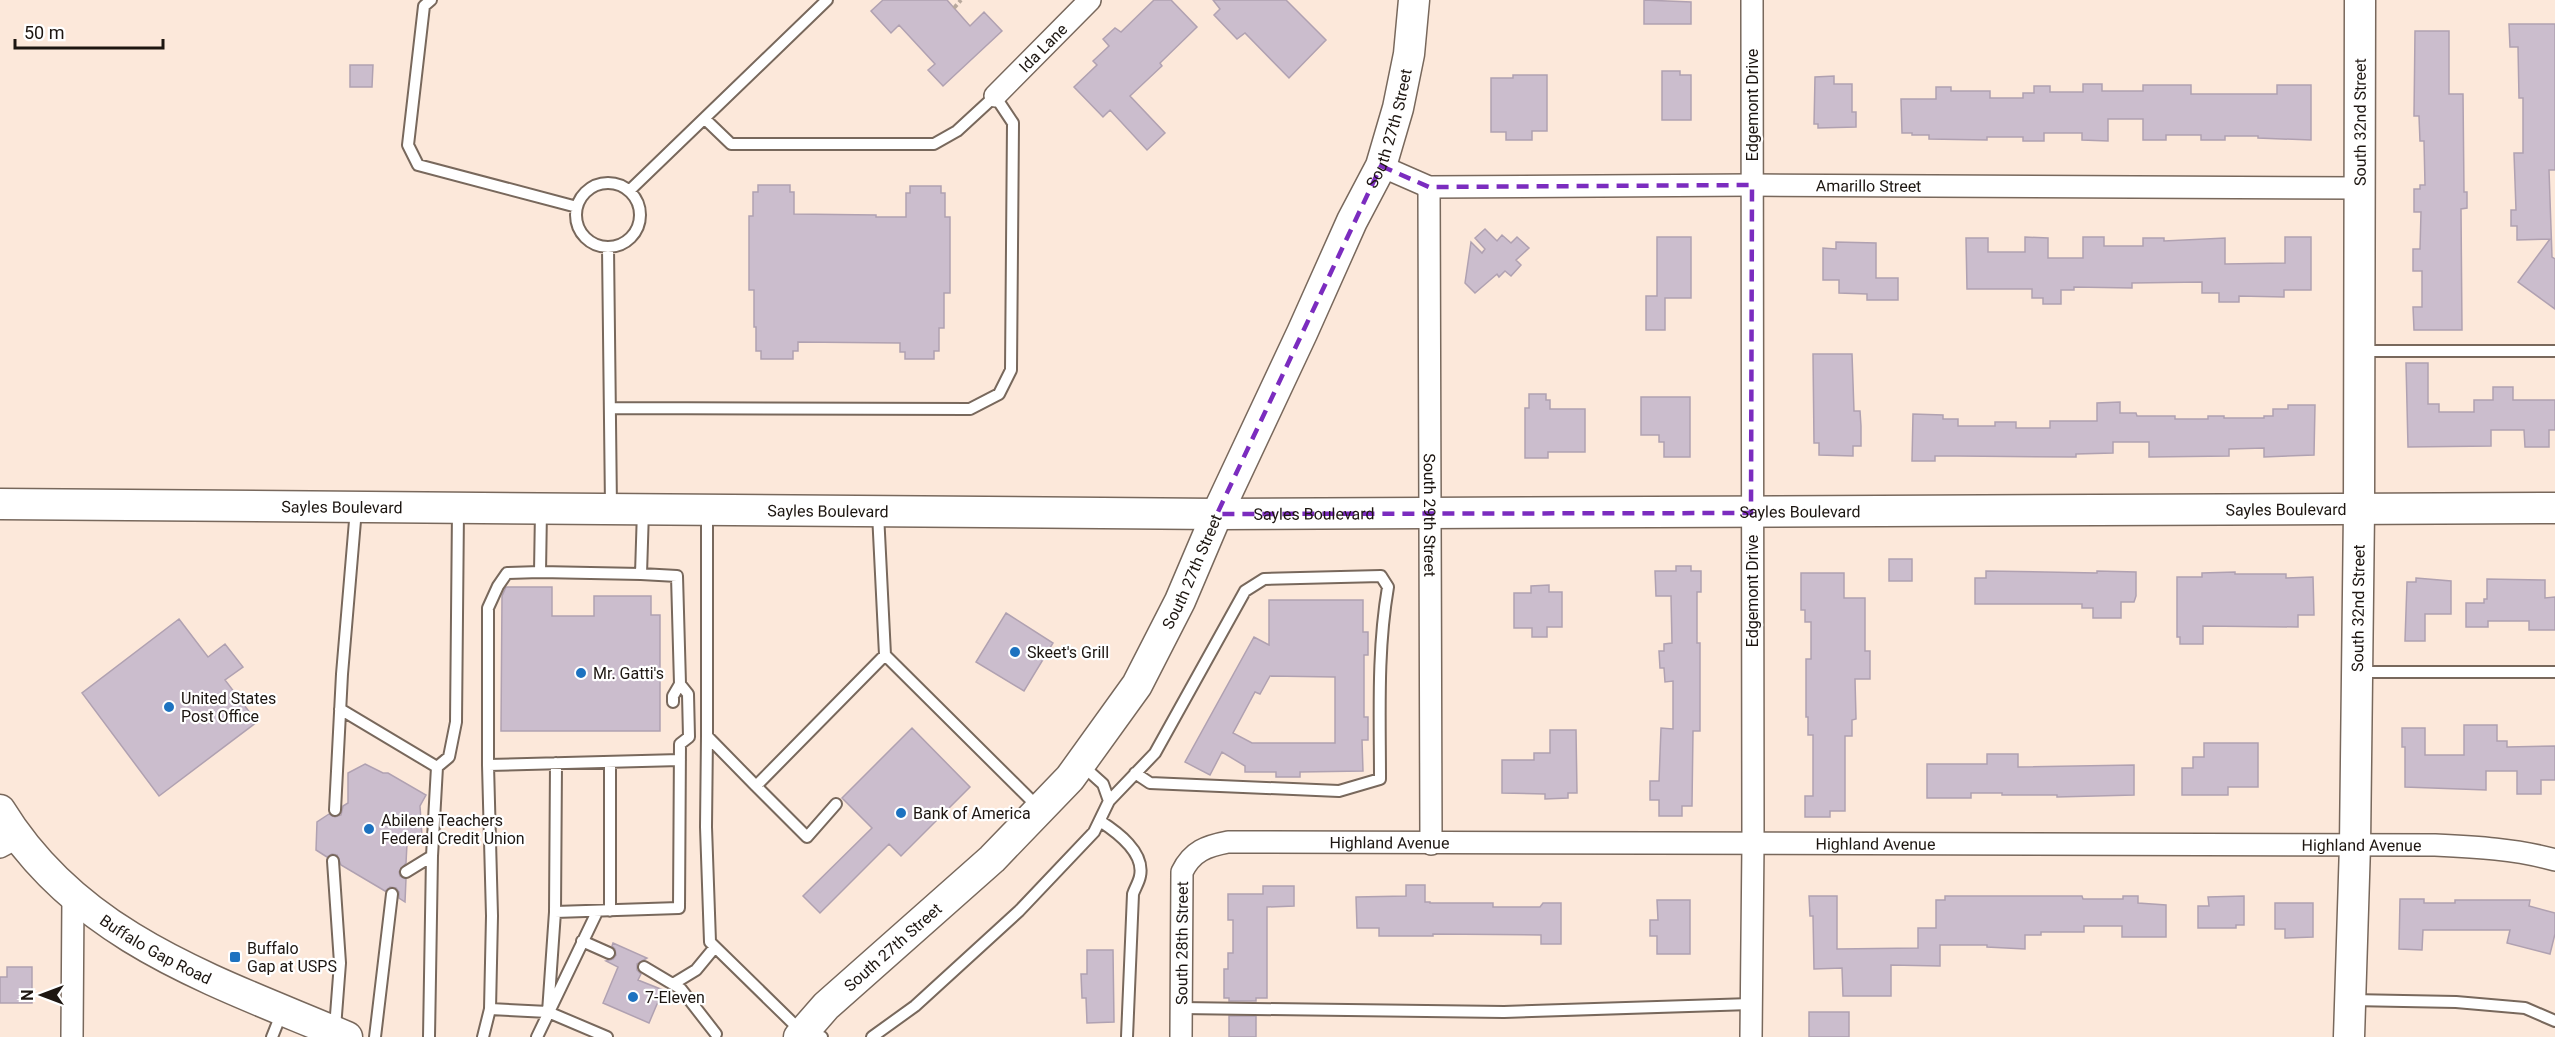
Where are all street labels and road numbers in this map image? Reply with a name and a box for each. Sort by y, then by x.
street label: Ida Lane [1015,20,1071,76]
street label: Edgemont Drive [1743,49,1762,161]
street label: South 32nd Street [2351,58,2370,186]
street label: South 27th Street [1362,67,1416,191]
street label: Amarillo Street [1816,176,1921,196]
street label: South 29th Street [1420,453,1439,577]
street label: Sayles Boulevard [281,497,403,517]
street label: Sayles Boulevard [2225,500,2347,519]
street label: Sayles Boulevard [767,501,889,521]
street label: Sayles Boulevard [1739,502,1861,522]
street label: Sayles Boulevard [1253,504,1375,524]
street label: South 27th Street [1158,511,1226,632]
street label: Edgemont Drive [1743,535,1762,647]
street label: South 32nd Street [2348,544,2369,672]
street label: Highland Avenue [1330,833,1449,853]
street label: Highland Avenue [1816,834,1935,854]
street label: Highland Avenue [2302,836,2421,855]
street label: South 28th Street [1172,881,1192,1005]
street label: South 27th Street [840,899,945,996]
street label: Buffalo Gap Road [96,911,214,988]

